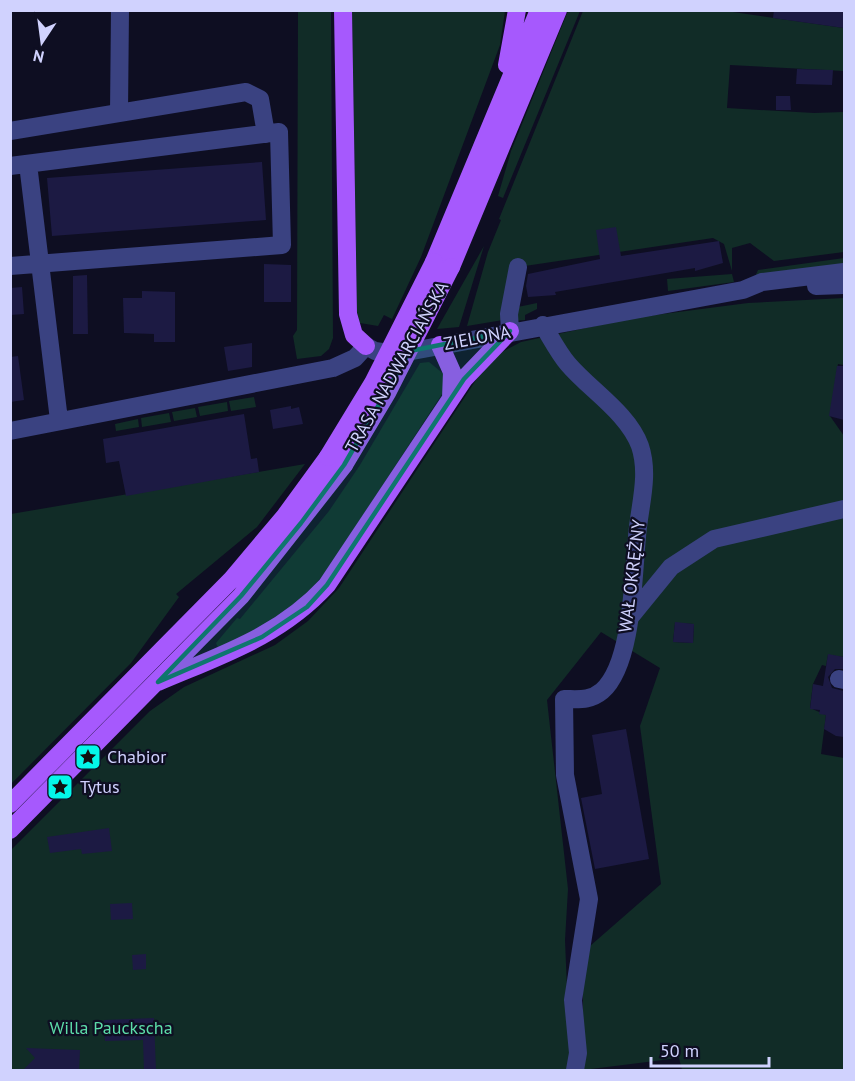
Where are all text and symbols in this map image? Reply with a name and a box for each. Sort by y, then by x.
north arrow [12,12,72,72]
text: N [31,46,46,68]
street label: TRASA NADWARCIAŃSKA [340,277,454,457]
street label: ZIELONA [441,320,513,355]
street label: WAŁ OKRĘŻNY [613,518,650,634]
place icon: Chabior [73,742,103,772]
place label: Chabior [107,745,166,768]
place icon: Tytus [45,772,75,802]
place label: Tytus [80,775,119,798]
park label: Willa Pauckscha [49,1016,173,1039]
scale bar [651,1030,770,1068]
text: 50 m [660,1039,699,1062]

